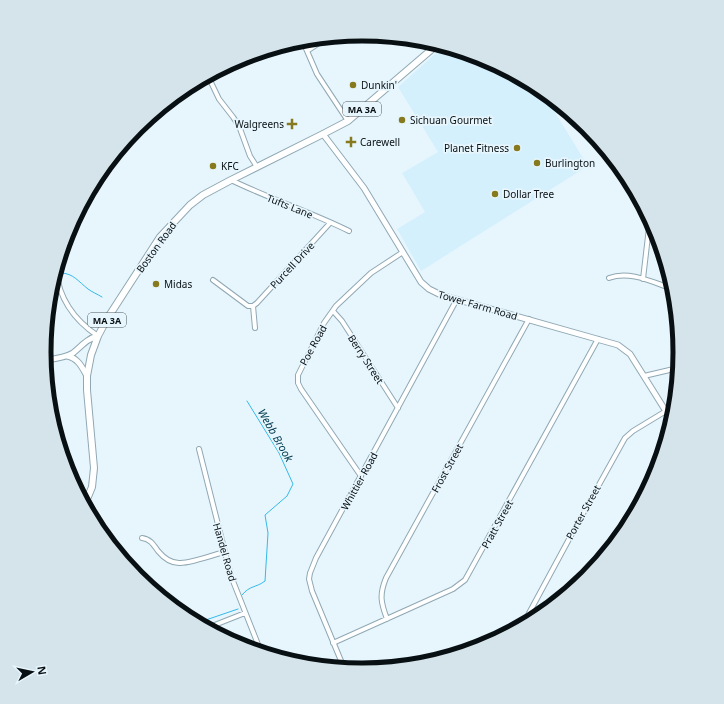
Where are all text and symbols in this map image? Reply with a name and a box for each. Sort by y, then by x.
place label: Dunkin' [361,78,397,92]
marker: Dunkin' [348,80,358,90]
road number: MA 3A [343,102,381,116]
place label: Sichuan Gourmet [410,113,492,127]
marker: Sichuan Gourmet [397,115,407,125]
place label: Walgreens [234,117,284,131]
marker: Walgreens [287,119,297,129]
place label: Carewell [360,135,400,149]
marker: Carewell [345,136,357,148]
place label: Planet Fitness [444,141,509,155]
marker: Planet Fitness [512,143,522,153]
place label: Burlington [545,156,595,170]
marker: Burlington [532,158,542,168]
place label: KFC [221,159,239,173]
marker: KFC [208,161,218,171]
place label: Dollar Tree [503,187,554,201]
marker: Dollar Tree [490,189,500,199]
street label: Tufts Lane [265,190,315,222]
street label: Boston Road [133,219,179,275]
street label: Purcell Drive [267,238,318,291]
place label: Midas [164,277,192,291]
marker: Midas [151,279,161,289]
street label: Tower Farm Road [437,287,519,323]
road number: MA 3A [88,313,126,327]
street label: Poe Road [296,322,330,368]
street label: Berry Street [345,332,387,387]
water label: Webb Brook [255,406,297,465]
street label: Frost Street [428,441,466,495]
street label: Whittier Road [337,450,381,512]
street label: Porter Street [562,482,604,542]
street label: Pratt Street [478,497,516,551]
street label: Handel Road [210,521,240,583]
north arrow [12,652,52,692]
text: N [34,665,50,676]

